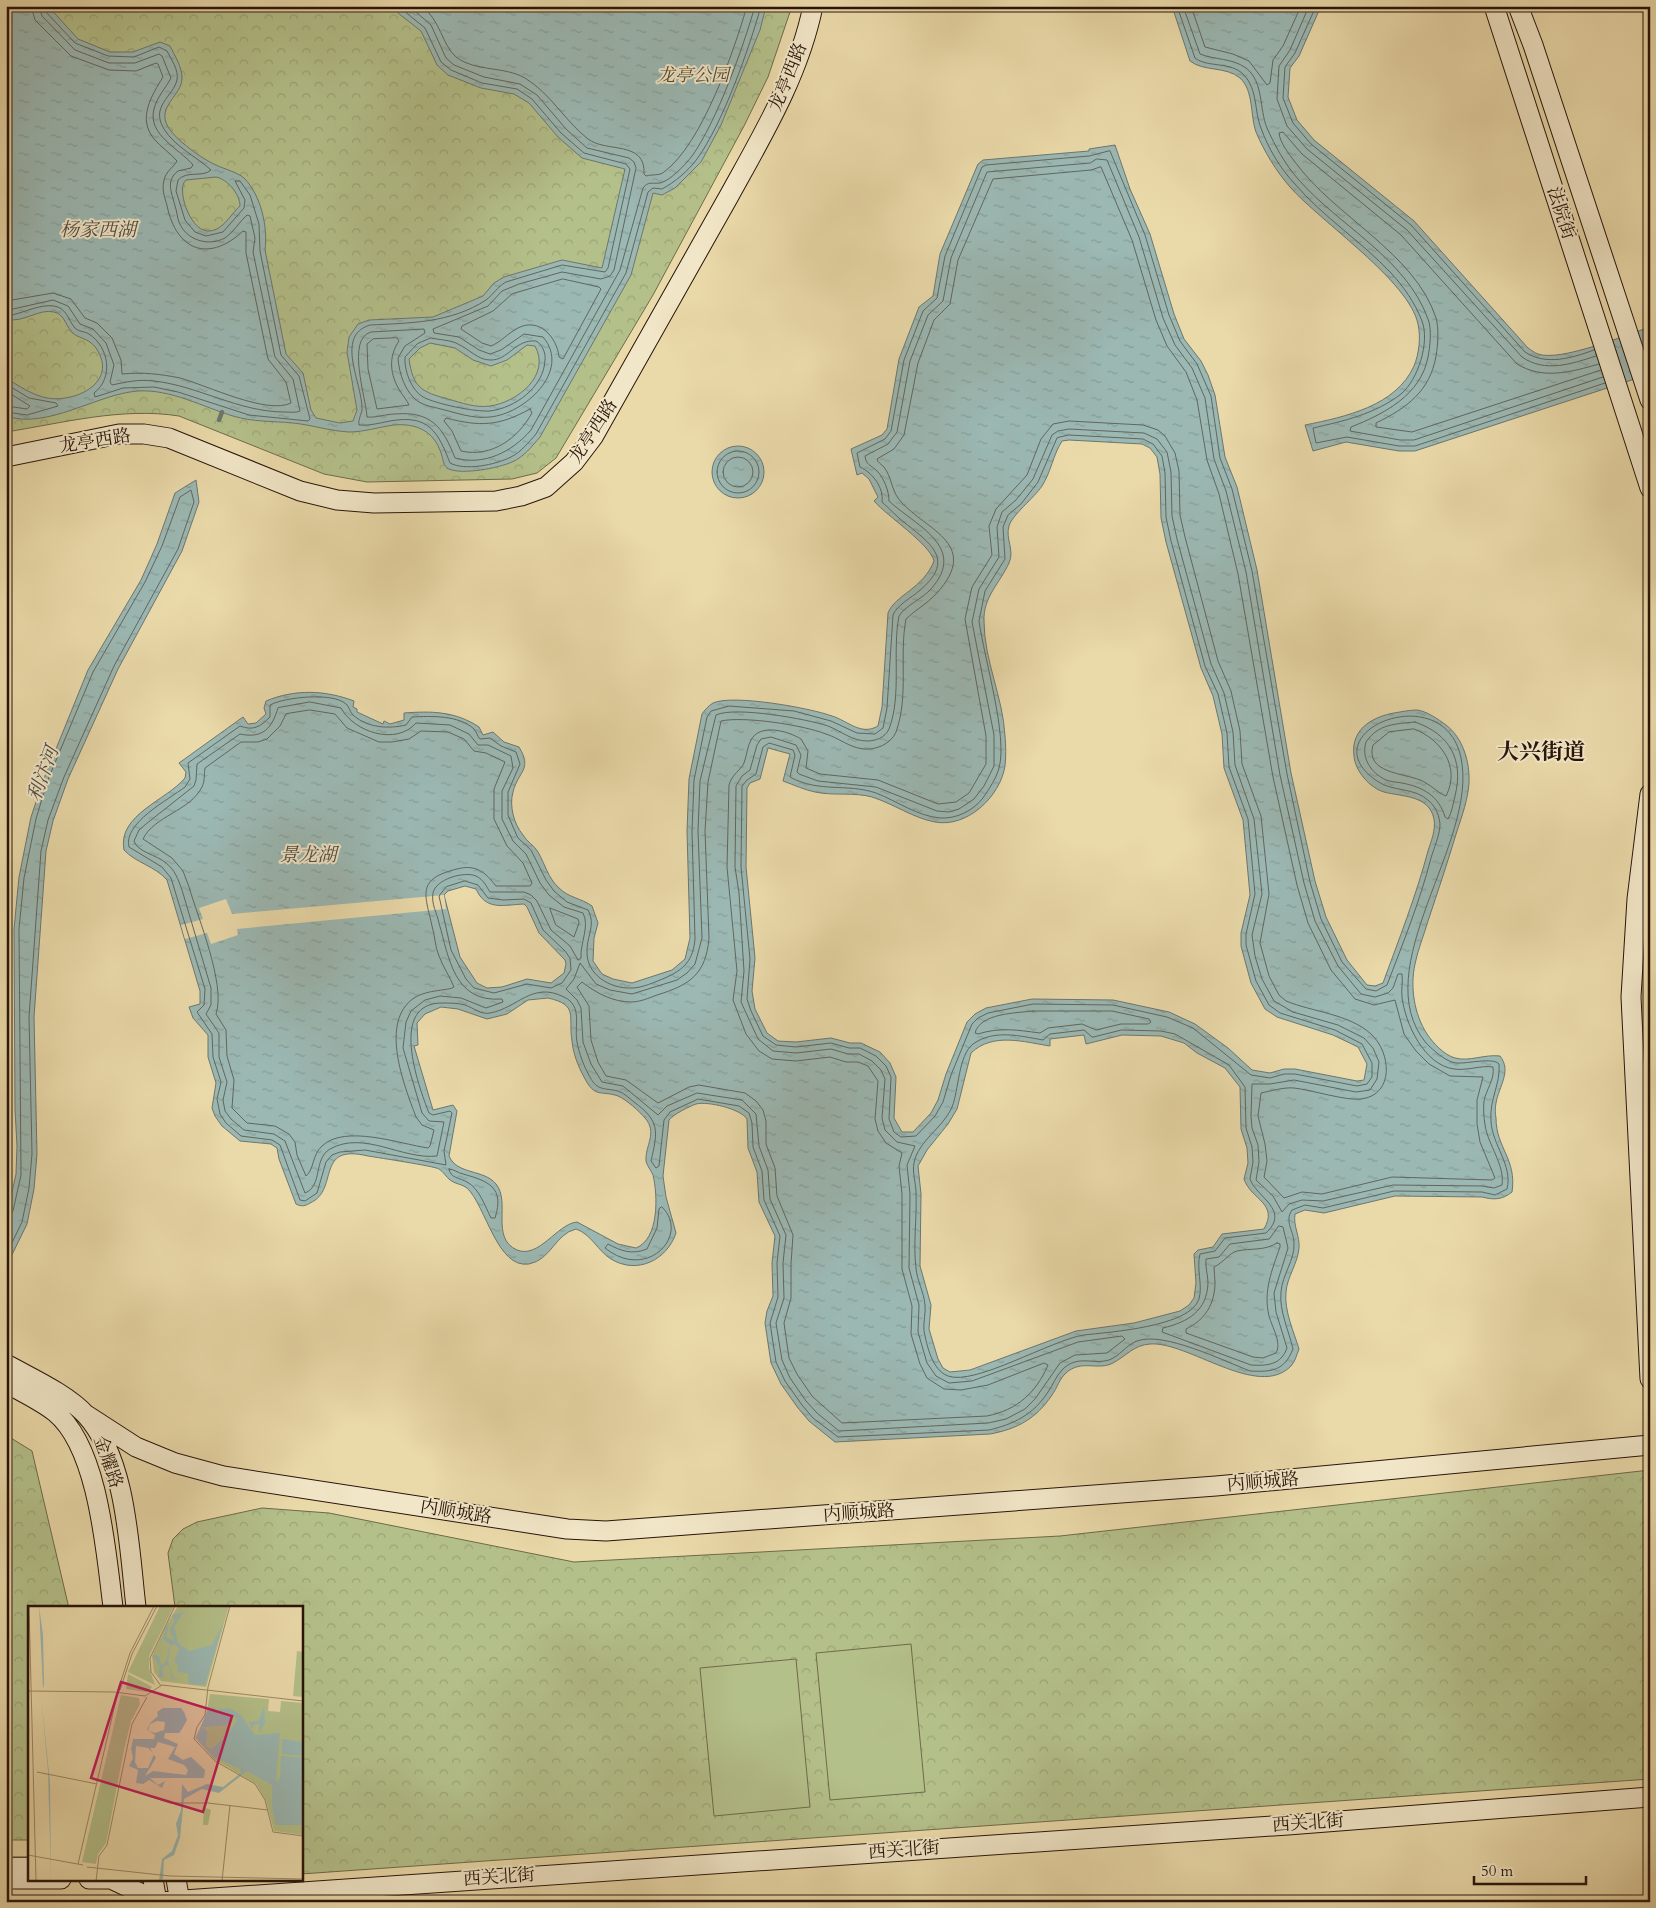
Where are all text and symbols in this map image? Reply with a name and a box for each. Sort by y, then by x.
street label: 龙亭西路 [763,39,813,115]
park label: 龙亭公园 [657,63,732,88]
street label: 法院街 [1541,183,1581,243]
water label: 杨家西湖 [60,217,139,243]
street label: 龙亭西路 [563,394,623,468]
street label: 龙亭西路 [57,423,133,459]
district label: 大兴街道 [1497,737,1585,767]
water label: 利汴河 [21,740,66,805]
water label: 景龙湖 [279,842,339,868]
street label: 金耀路 [87,1432,129,1492]
street label: 内顺城路 [1226,1466,1300,1498]
street label: 内顺城路 [418,1494,494,1530]
street label: 内顺城路 [822,1498,896,1528]
inset map [28,1606,302,1880]
street label: 西关北街 [1271,1808,1345,1838]
street label: 西关北街 [867,1835,941,1865]
scale bar [1474,1853,1586,1885]
text: 50 m [1481,1861,1513,1881]
street label: 西关北街 [462,1862,536,1892]

